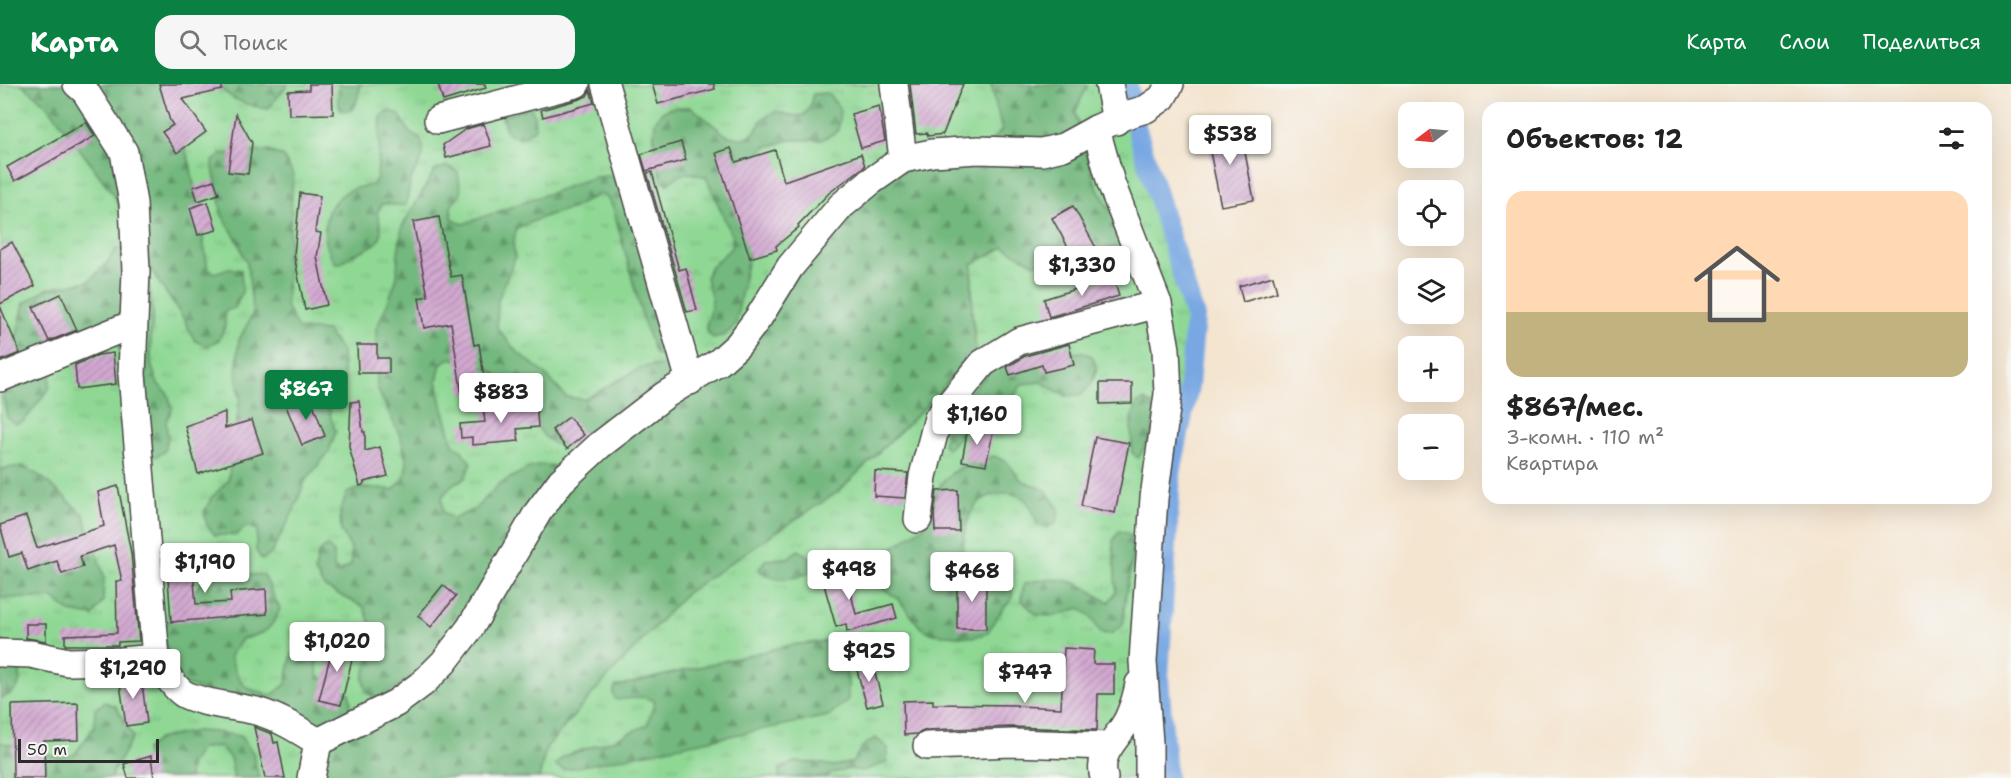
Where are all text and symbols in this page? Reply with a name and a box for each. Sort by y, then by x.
search box [155,15,575,69]
text: Карта [30,23,119,61]
icon: search [176,26,209,59]
text: Поиск [224,28,288,57]
text: Карта [1686,28,1746,56]
text: Слои [1779,28,1830,56]
text: Поделиться [1863,28,1981,56]
north arrow [1398,102,1464,168]
map controls [1398,102,1464,480]
pin: $538 [1194,115,1266,166]
text: $538 [1203,121,1257,147]
text: Объектов: 12 [1506,121,1683,156]
icon: filters [1935,122,1968,155]
button: locate [1398,180,1464,246]
icon: home [1683,230,1791,338]
pin: $1,330 [1033,246,1131,297]
text: $1,330 [1048,252,1116,278]
button: layers [1398,258,1464,324]
button: + [1398,336,1464,402]
pin: $867 [270,370,342,421]
pin: $883 [465,373,537,424]
text: $867 [279,376,333,402]
text: $883 [473,379,529,405]
text: $867/мес. [1506,389,1644,424]
pin: $1,160 [928,395,1026,446]
text: $1,160 [946,401,1008,427]
button: − [1398,414,1464,480]
text: 3-комн. · 110 m² [1506,424,1664,450]
text: Квартира [1506,450,1598,476]
pin: $1,190 [156,543,254,594]
text: $1,190 [174,549,236,575]
pin: $498 [813,550,885,601]
pin: $468 [936,552,1008,603]
text: $498 [821,556,877,582]
text: $468 [944,558,1000,584]
pin: $1,020 [288,622,386,673]
text: $1,020 [303,628,371,654]
pin: $925 [833,632,905,683]
text: $925 [842,638,896,664]
pin: $1,290 [84,649,182,700]
pin: $747 [989,653,1061,704]
text: $1,290 [99,655,167,681]
text: $747 [998,659,1052,685]
scale bar [18,736,159,764]
text: 50 m [27,739,67,760]

